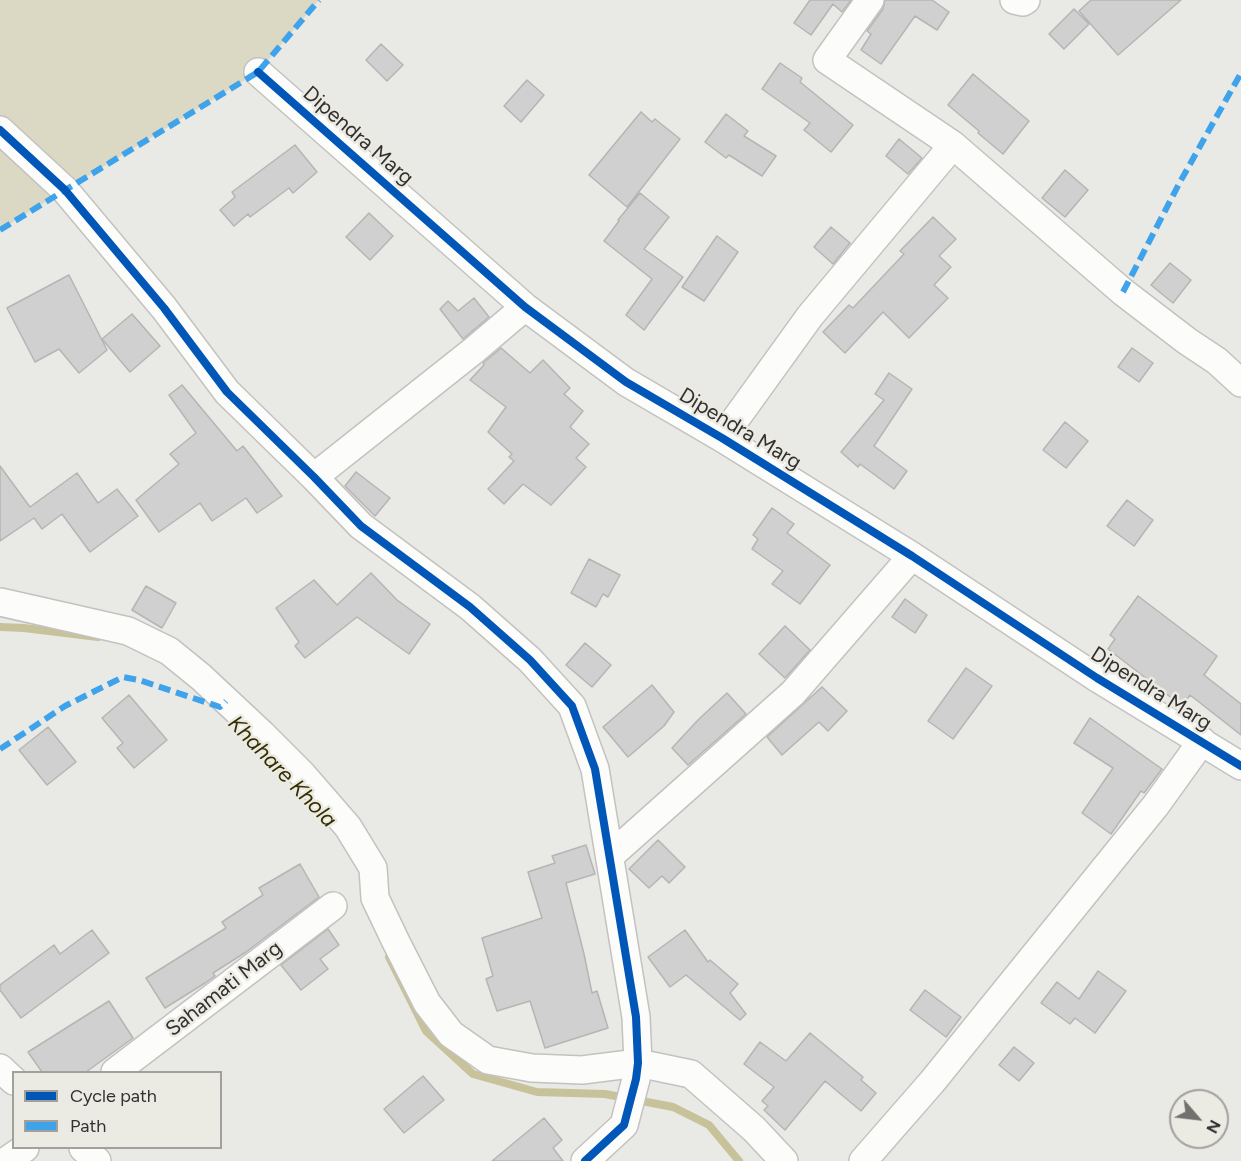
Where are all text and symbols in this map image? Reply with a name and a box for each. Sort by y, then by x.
street label: Dipendra Marg [298,81,418,191]
street label: Dipendra Marg [674,383,806,475]
street label: Dipendra Marg [1086,642,1216,736]
water label: Khahare Khola [222,711,342,833]
street label: Sahamati Marg [161,936,287,1042]
legend [12,1071,222,1149]
text: Cycle path [70,1085,157,1107]
north arrow [1169,1089,1229,1149]
text: Path [70,1115,106,1137]
text: N [1202,1117,1225,1137]

